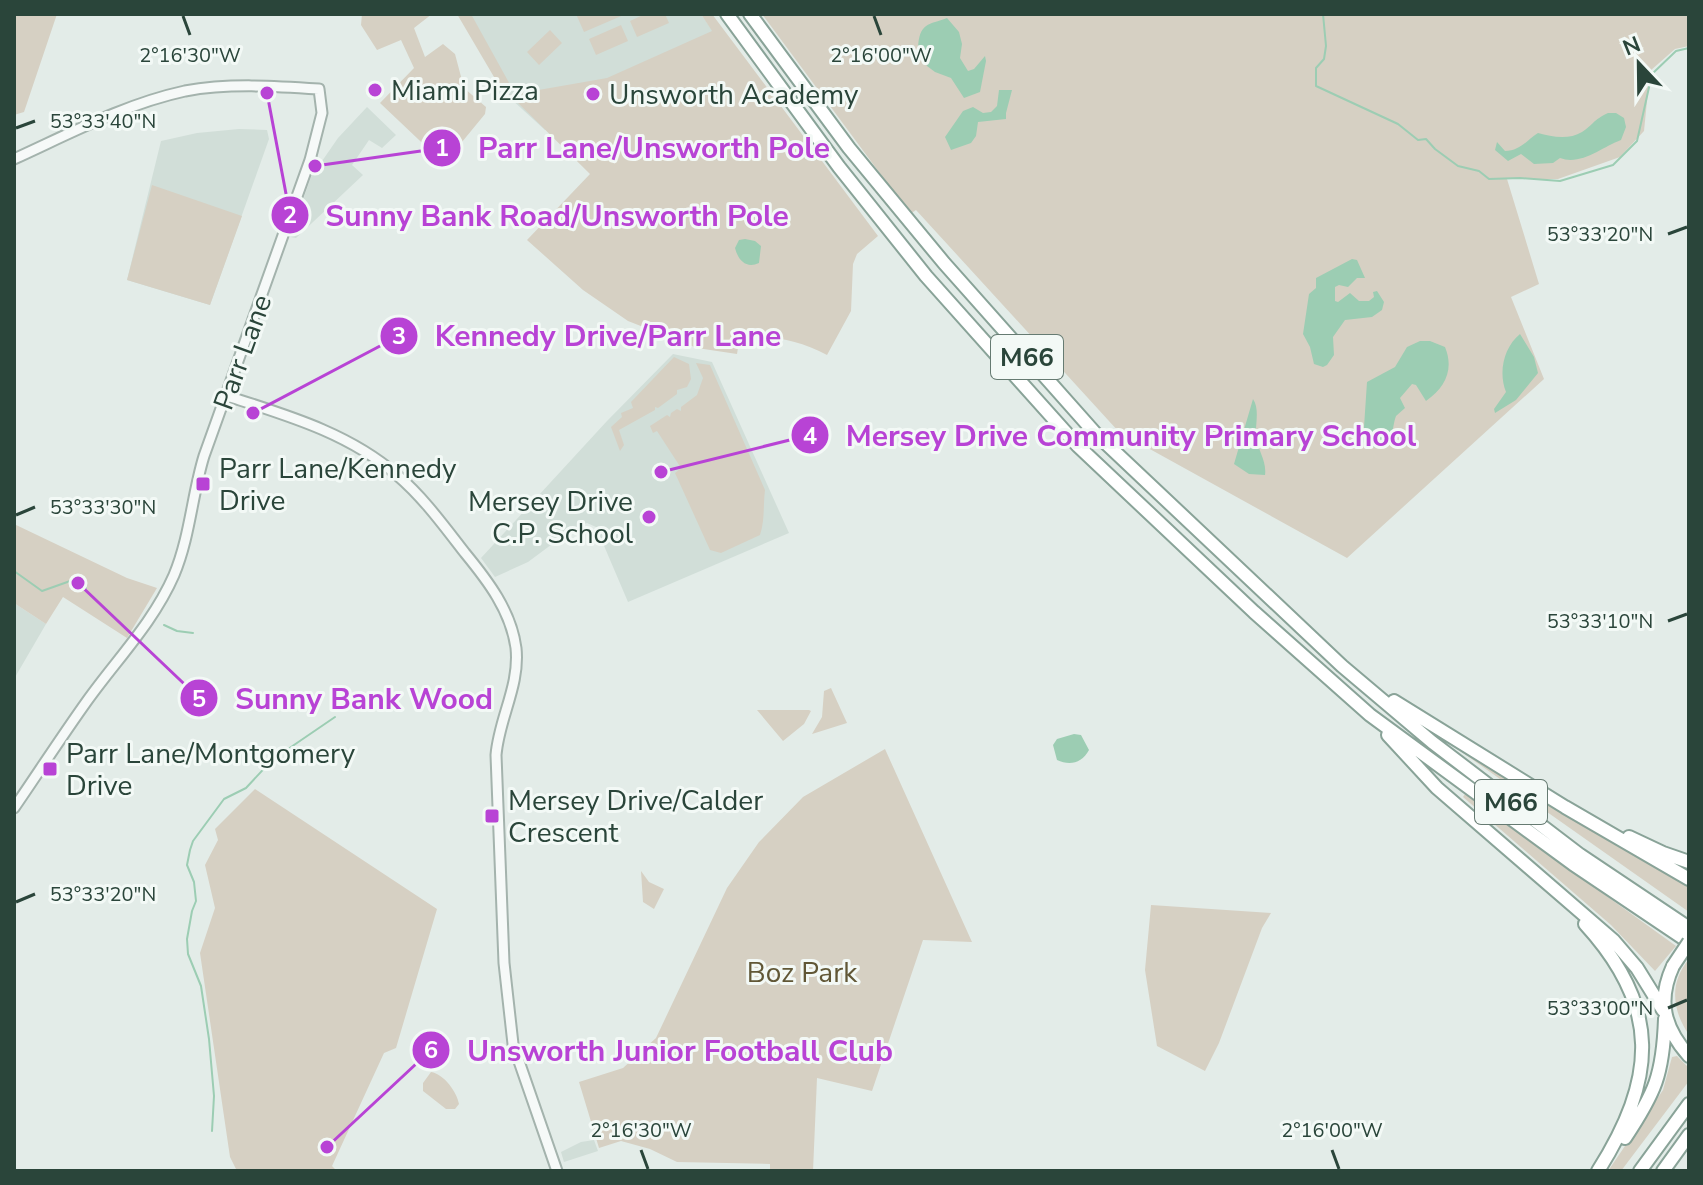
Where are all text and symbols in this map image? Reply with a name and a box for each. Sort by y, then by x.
north arrow [1599,24,1679,104]
text: N [1619,29,1645,63]
text: 2°16'30"W [139,42,241,69]
text: 2°16'00"W [830,42,932,69]
place label: Miami Pizza [391,72,539,110]
place label: Unsworth Academy [609,76,859,114]
marker: Miami Pizza [366,81,384,99]
marker: Unsworth Academy [584,85,602,103]
text: 53°33'40"N [50,108,156,135]
callout: Parr Lane/Unsworth Pole [422,121,846,175]
text: Parr Lane/Unsworth Pole [478,128,830,169]
text: 1 [435,132,449,164]
callout: Sunny Bank Road/Unsworth Pole [270,188,805,242]
text: Sunny Bank Road/Unsworth Pole [325,196,789,237]
text: 2 [283,199,297,231]
text: 53°33'20"N [1547,221,1653,248]
street label: Parr Lane [205,289,281,415]
callout: Kennedy Drive/Parr Lane [379,309,798,363]
text: Kennedy Drive/Parr Lane [435,316,781,357]
text: 3 [392,320,406,352]
road number: M66 [991,335,1063,379]
callout: Mersey Drive Community Primary School [790,408,1432,462]
text: Mersey Drive Community Primary School [846,416,1417,457]
text: 4 [803,420,817,452]
place label: Parr Lane/Kennedy Drive [219,450,457,520]
marker: Parr Lane/Kennedy Drive [194,475,212,493]
place label: Mersey Drive C.P. School [468,483,634,553]
text: 53°33'30"N [50,494,156,521]
marker: Mersey Drive C.P. School [640,508,658,526]
text: 53°33'10"N [1547,608,1653,635]
callout: Sunny Bank Wood [179,671,509,725]
text: Sunny Bank Wood [235,679,493,720]
text: 5 [192,683,206,715]
place label: Parr Lane/Montgomery Drive [66,735,356,805]
marker: Parr Lane/Montgomery Drive [41,760,59,778]
road number: M66 [1475,780,1547,824]
place label: Mersey Drive/Calder Crescent [508,782,763,852]
marker: Mersey Drive/Calder Crescent [483,807,501,825]
text: 53°33'20"N [50,881,156,908]
park label: Boz Park [747,954,858,992]
text: 53°33'00"N [1547,995,1653,1022]
callout: Unsworth Junior Football Club [411,1023,909,1077]
text: Unsworth Junior Football Club [467,1031,893,1072]
text: 6 [424,1034,438,1066]
text: 2°16'30"W [590,1117,692,1144]
text: 2°16'00"W [1281,1117,1383,1144]

